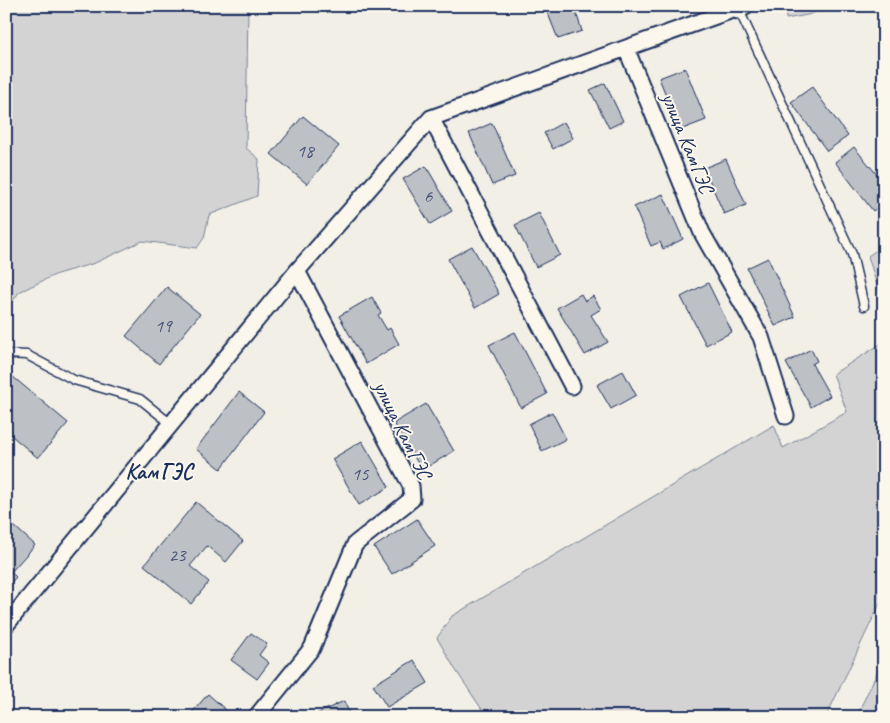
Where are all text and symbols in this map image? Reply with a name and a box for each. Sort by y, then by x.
street label: улица КамГЭС [655,87,721,199]
house number: 18 [296,139,316,163]
house number: 6 [424,184,434,208]
house number: 19 [154,314,173,338]
street label: улица КамГЭС [367,375,439,485]
district label: КамГЭС [126,458,196,486]
house number: 15 [351,462,370,486]
house number: 23 [168,543,187,567]

